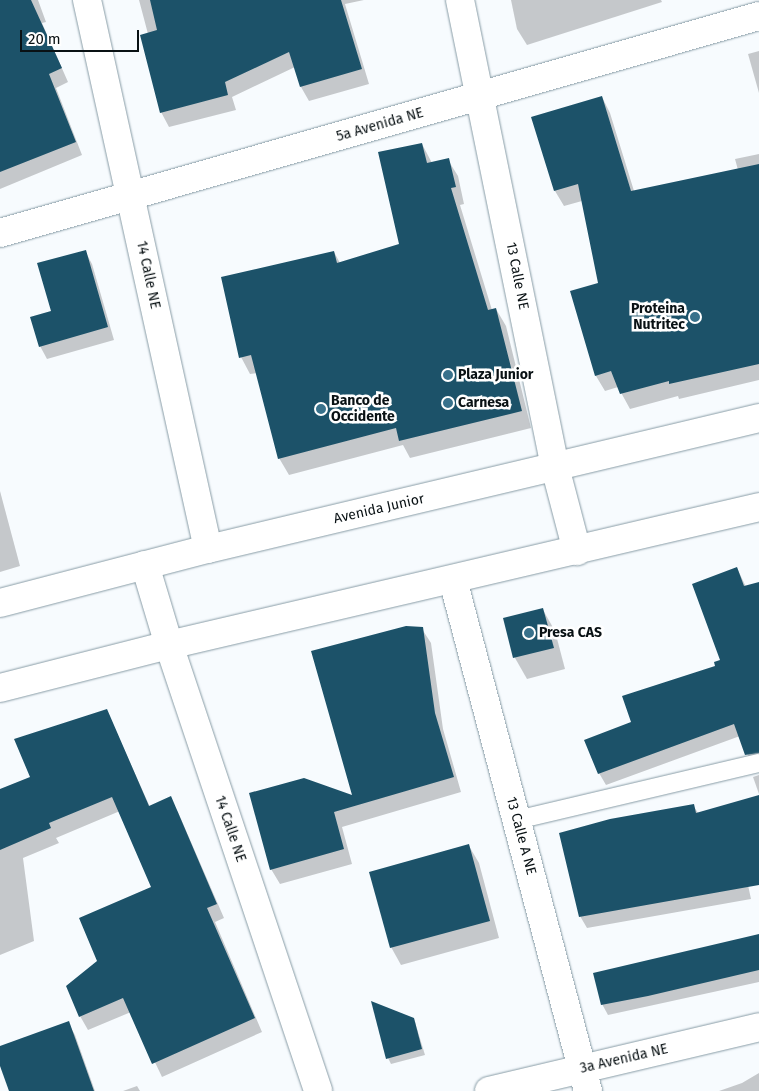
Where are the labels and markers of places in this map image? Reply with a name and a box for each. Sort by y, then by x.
place label: Proteina Nutritec [631,301,685,334]
marker: Proteina Nutritec [689,311,701,323]
place label: Plaza Junior [458,367,533,383]
marker: Plaza Junior [442,369,454,381]
place label: Banco de Occidente [331,393,395,426]
place label: Carnesa [458,395,509,411]
marker: Carnesa [442,397,454,409]
marker: Banco de Occidente [315,403,327,415]
place label: Presa CAS [539,625,602,641]
marker: Presa CAS [523,627,535,639]

